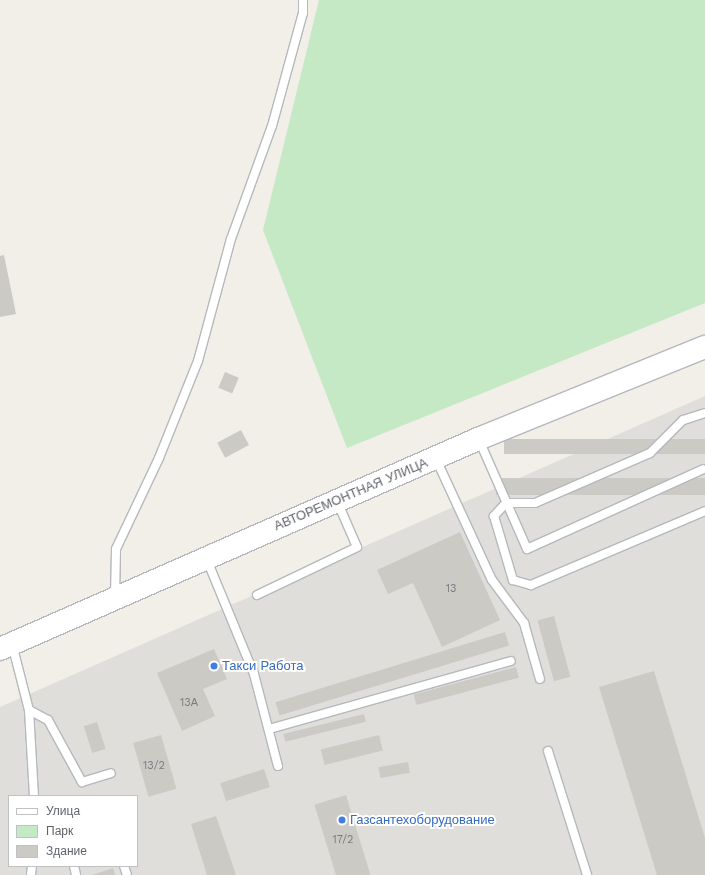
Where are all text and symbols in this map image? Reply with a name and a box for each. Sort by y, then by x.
street label: АВТОРЕМОНТНАЯ УЛИЦА [272,456,430,534]
house number: 13 [446,582,456,596]
place label: Такси Работа [222,658,304,674]
marker: Такси Работа [209,661,219,671]
house number: 13А [180,696,198,710]
house number: 13/2 [143,759,165,773]
legend [8,795,138,867]
text: Улица [46,804,80,818]
place label: Газсантехоборудование [350,812,495,828]
marker: Газсантехоборудование [337,815,347,825]
text: Парк [46,824,73,838]
house number: 17/2 [332,833,354,847]
text: Здание [46,844,87,858]

